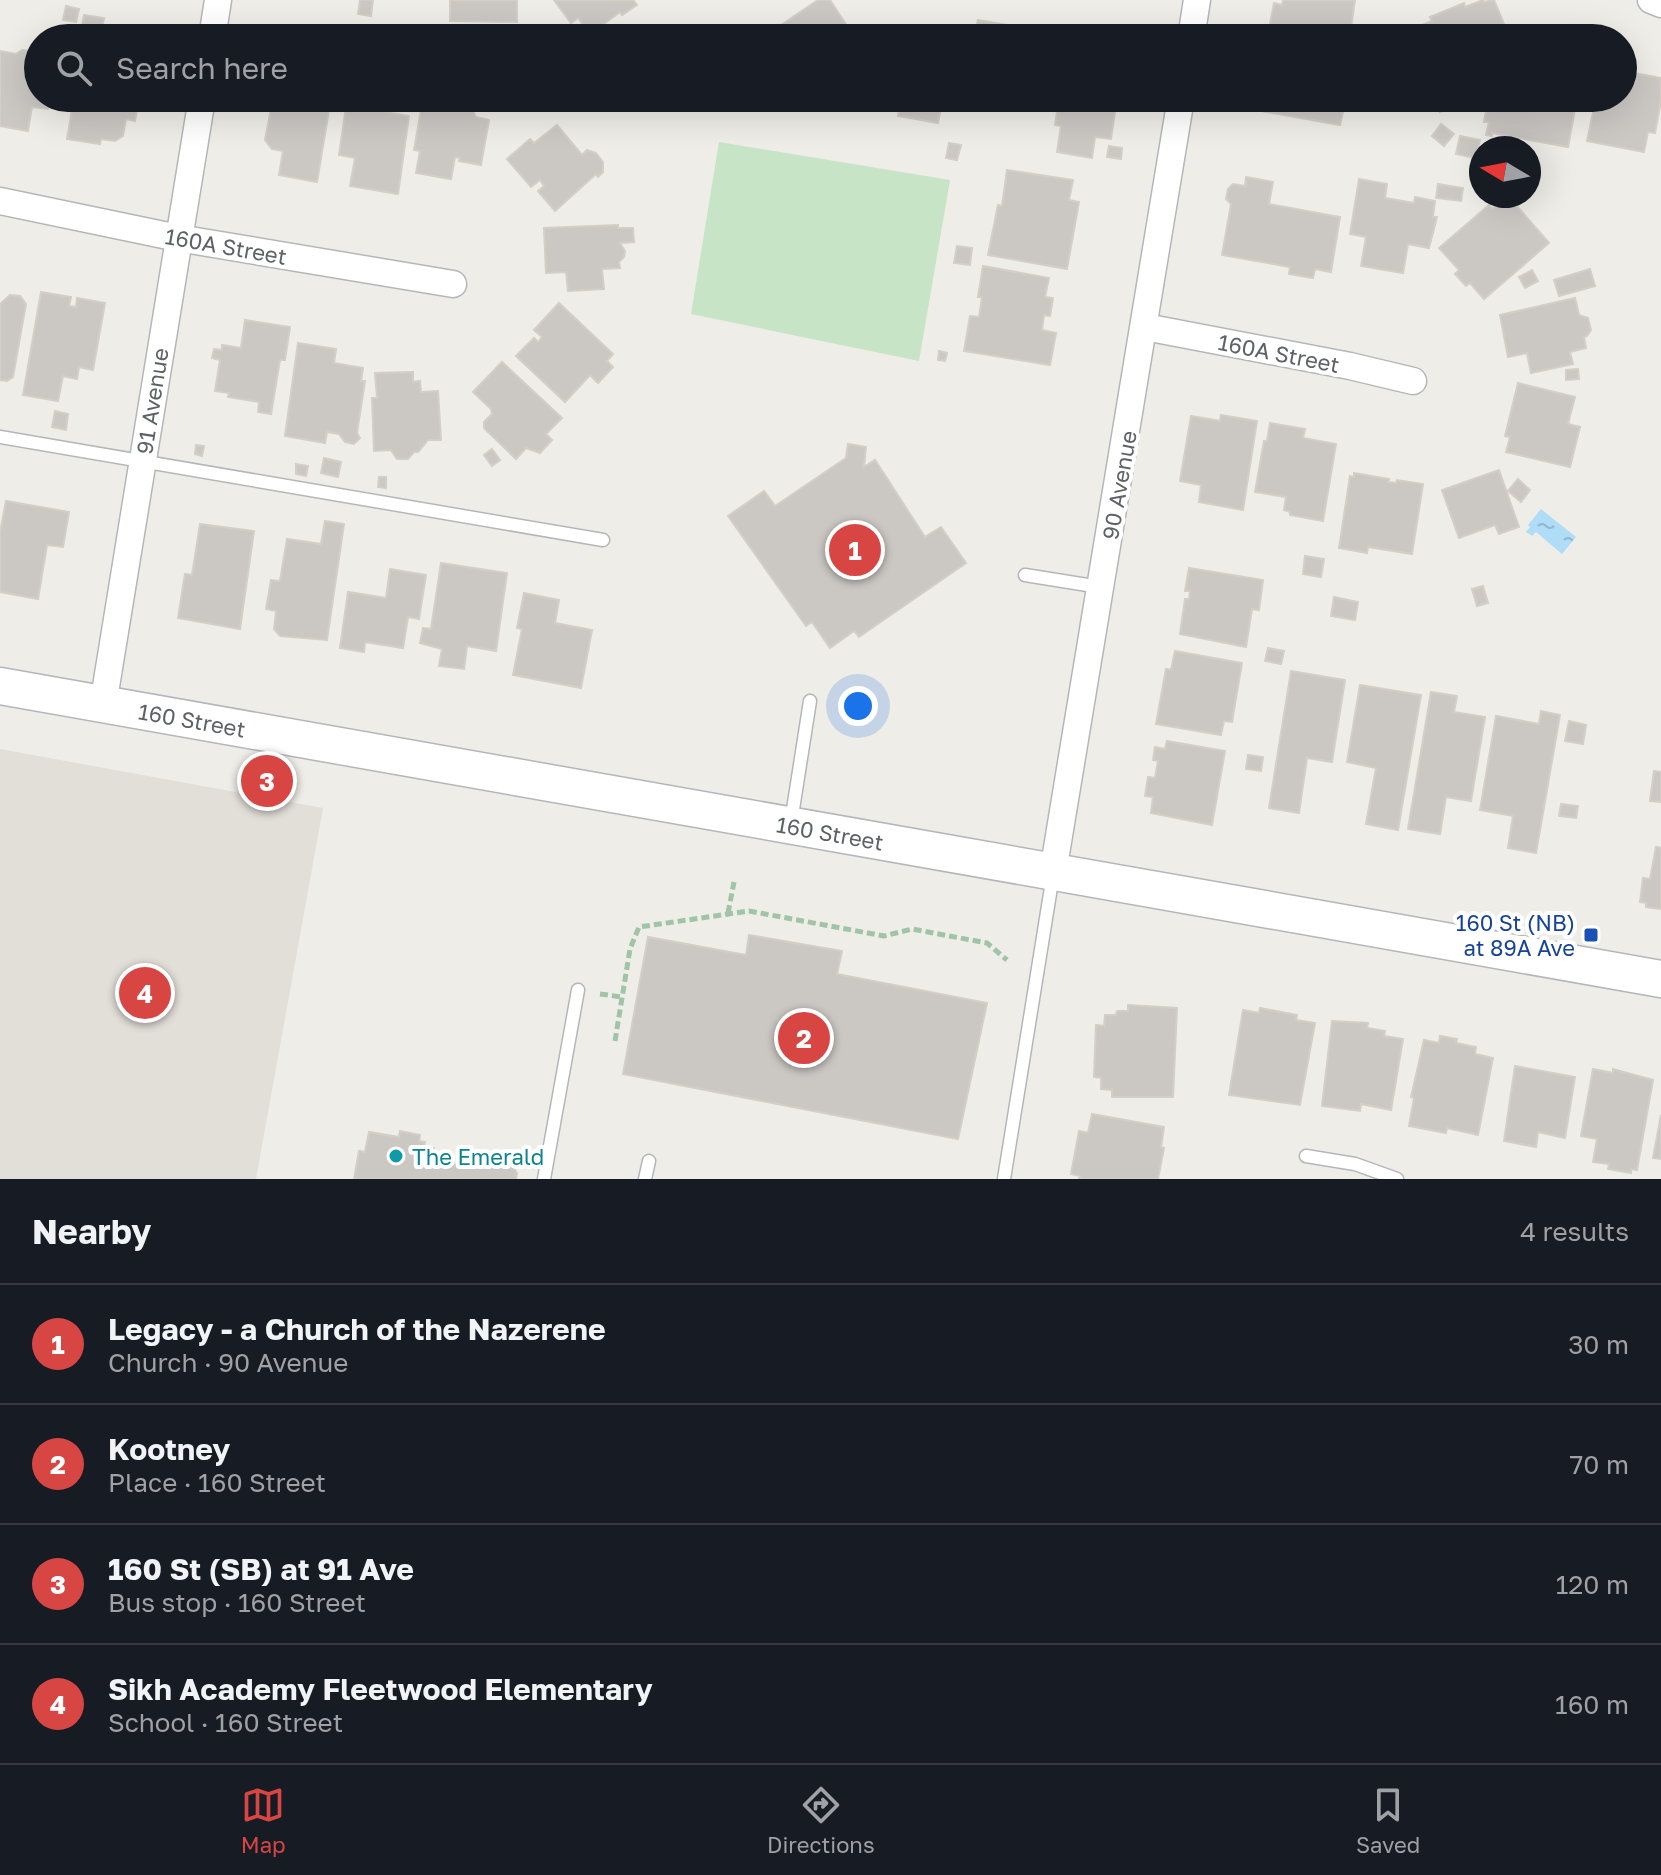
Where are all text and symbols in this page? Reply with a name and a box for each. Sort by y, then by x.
search box [24,24,1637,112]
icon: search [52,46,96,90]
text: Search here [116,50,288,86]
north arrow [1469,136,1541,208]
street label: 160A Street [163,222,289,270]
street label: 160A Street [1216,328,1342,378]
street label: 91 Avenue [130,346,174,456]
street label: 90 Avenue [1096,428,1142,542]
pin: 1 [829,520,881,580]
your location [838,686,878,726]
street label: 160 Street [136,697,248,743]
pin: 3 [241,751,293,811]
street label: 160 Street [774,810,886,856]
place label: 160 St (NB) at 89A Ave [1456,909,1575,961]
marker: 160 St (NB) at 89A Ave [1582,926,1600,944]
pin: 4 [119,963,171,1023]
pin: 2 [778,1008,830,1068]
place label: The Emerald [412,1143,544,1170]
marker: The Emerald [387,1147,405,1165]
text: Nearby [32,1211,152,1251]
text: 4 results [1520,1216,1629,1247]
text: Legacy - a Church of the Nazerene [108,1311,606,1347]
text: 1 [51,1329,65,1360]
text: 30 m [1568,1329,1629,1360]
text: Church · 90 Avenue [108,1347,348,1378]
text: Kootney [108,1431,230,1467]
text: 2 [50,1449,66,1480]
text: 70 m [1570,1449,1629,1480]
text: Place · 160 Street [108,1467,326,1498]
text: 160 St (SB) at 91 Ave [108,1551,414,1587]
text: 3 [50,1569,66,1600]
text: 120 m [1556,1569,1629,1600]
text: Bus stop · 160 Street [108,1587,366,1618]
text: Sikh Academy Fleetwood Elementary [108,1671,653,1707]
text: 4 [50,1689,66,1720]
text: 160 m [1555,1689,1629,1720]
text: School · 160 Street [108,1707,343,1738]
tab: Map [241,1783,286,1858]
tab: Directions [767,1783,875,1858]
tab: Saved [1356,1783,1420,1858]

